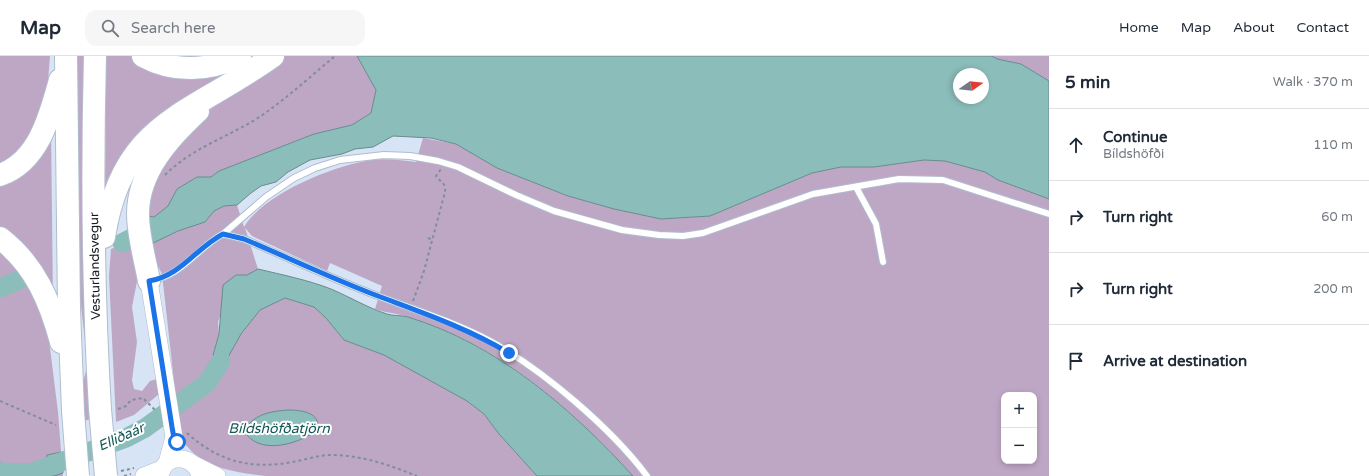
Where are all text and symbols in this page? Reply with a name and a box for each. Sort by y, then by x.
search box [85,10,365,46]
text: Map [20,17,61,39]
icon: search [99,17,121,39]
text: Search here [131,19,215,37]
text: Home [1119,19,1159,36]
text: Map [1181,19,1211,36]
text: About [1233,19,1275,36]
text: Contact [1297,19,1349,36]
north arrow [953,68,989,104]
text: 5 min [1065,72,1110,93]
text: Walk · 370 m [1273,74,1353,90]
text: Continue [1103,128,1167,146]
icon: ahead [1065,134,1087,156]
text: 110 m [1313,137,1353,153]
text: Bíldshöfði [1103,146,1164,162]
icon: right [1065,206,1087,228]
text: Turn right [1103,208,1173,226]
text: 60 m [1321,209,1353,225]
street label: Vesturlandsvegur [86,212,104,320]
icon: right [1065,278,1087,300]
text: Turn right [1103,280,1173,298]
text: 200 m [1313,281,1353,297]
route end [500,344,518,362]
icon: arrive [1065,350,1087,372]
text: Arrive at destination [1103,352,1247,370]
map controls [1001,392,1037,464]
button: + [1001,392,1037,428]
water label: Elliðaár [95,419,148,455]
water label: Bíldshöfðatjörn [228,420,330,437]
button: − [1001,428,1037,464]
route start [168,433,186,451]

